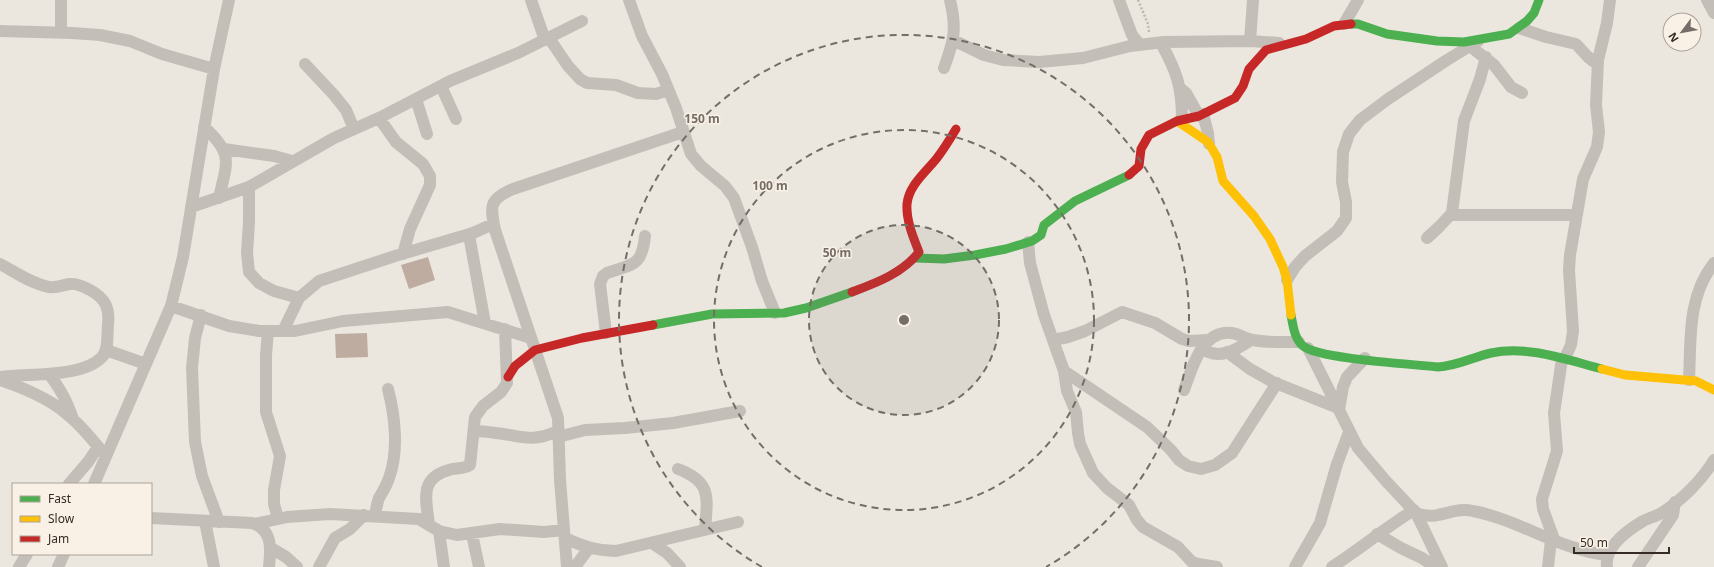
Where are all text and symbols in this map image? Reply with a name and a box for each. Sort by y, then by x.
north arrow [1662,12,1702,52]
text: N [1664,30,1682,45]
text: 150 m [684,110,720,127]
text: 100 m [752,177,788,194]
text: 50 m [823,244,851,261]
centre of rings [897,313,911,327]
legend [12,483,152,555]
text: Fast [48,490,72,507]
text: Slow [48,510,75,527]
scale bar [1574,529,1669,555]
text: Jam [47,530,69,547]
text: 50 m [1580,534,1608,551]

